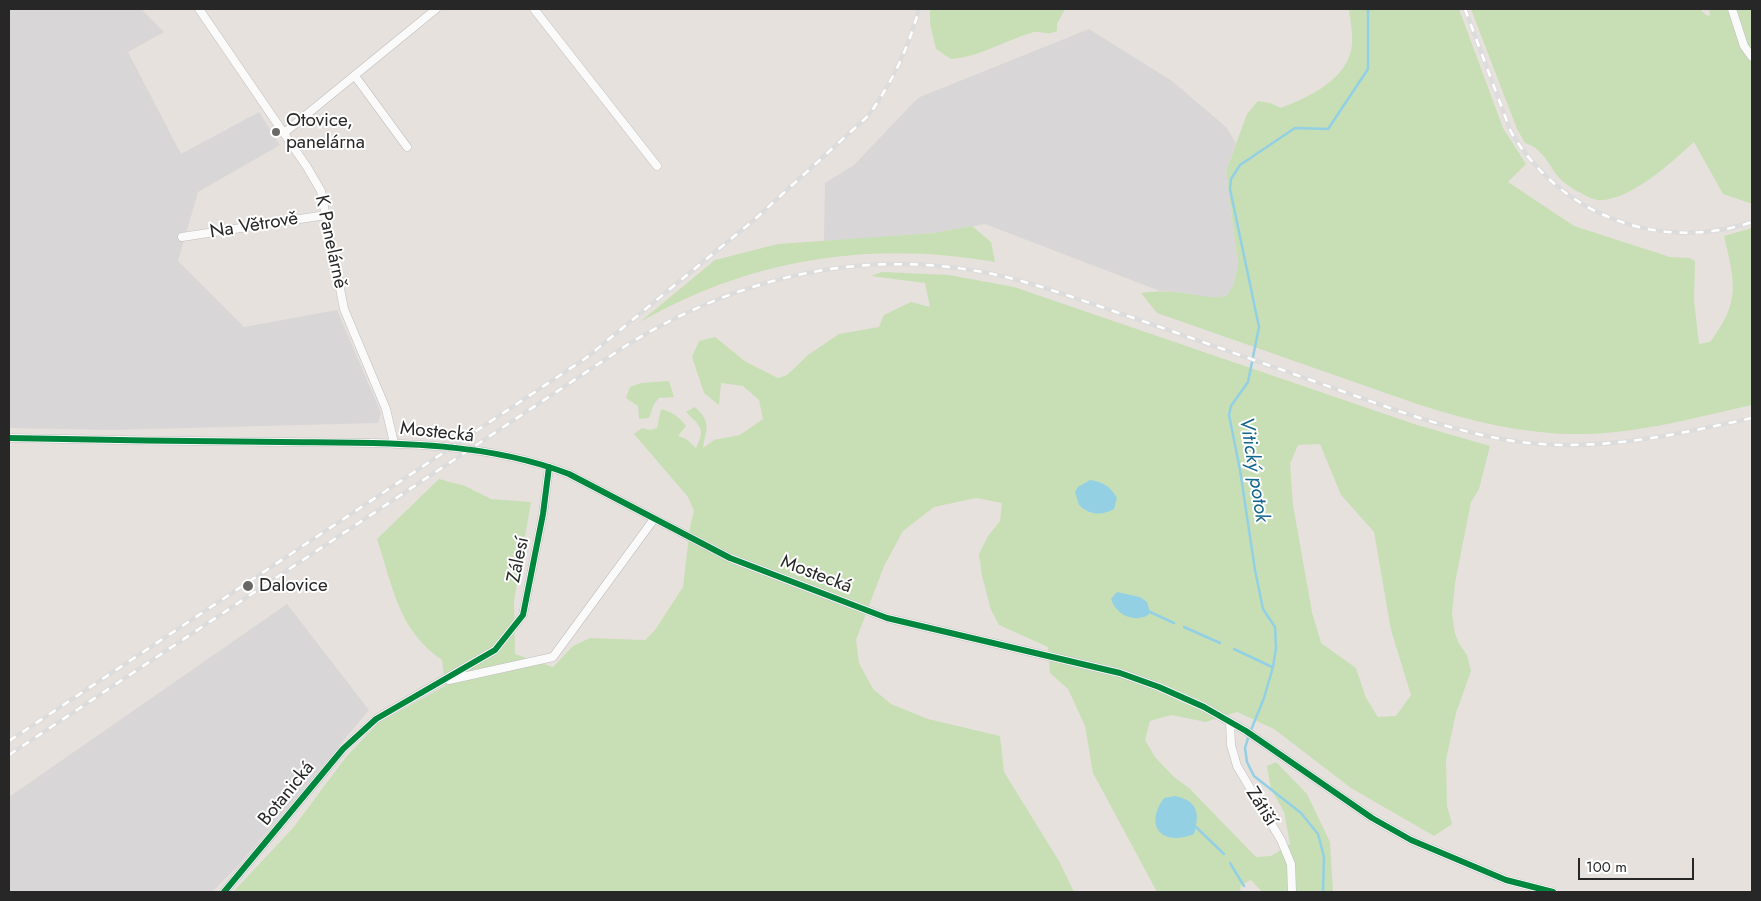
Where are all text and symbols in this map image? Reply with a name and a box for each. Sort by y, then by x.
place label: Otovice, panelárna [286,110,365,154]
marker: Otovice, panelárna [270,126,282,138]
street label: K Panelárně [309,193,351,291]
street label: Na Větrově [208,208,300,244]
water label: Vitický potok [1233,416,1273,524]
street label: Mostecká [399,418,475,448]
street label: Zálesí [503,535,535,585]
street label: Mostecká [777,551,855,599]
place label: Dalovice [259,575,328,597]
marker: Dalovice [241,579,255,593]
street label: Botanická [254,757,320,831]
street label: Zátiší [1240,783,1282,831]
scale bar [1581,848,1697,880]
text: 100 m [1586,856,1627,878]

